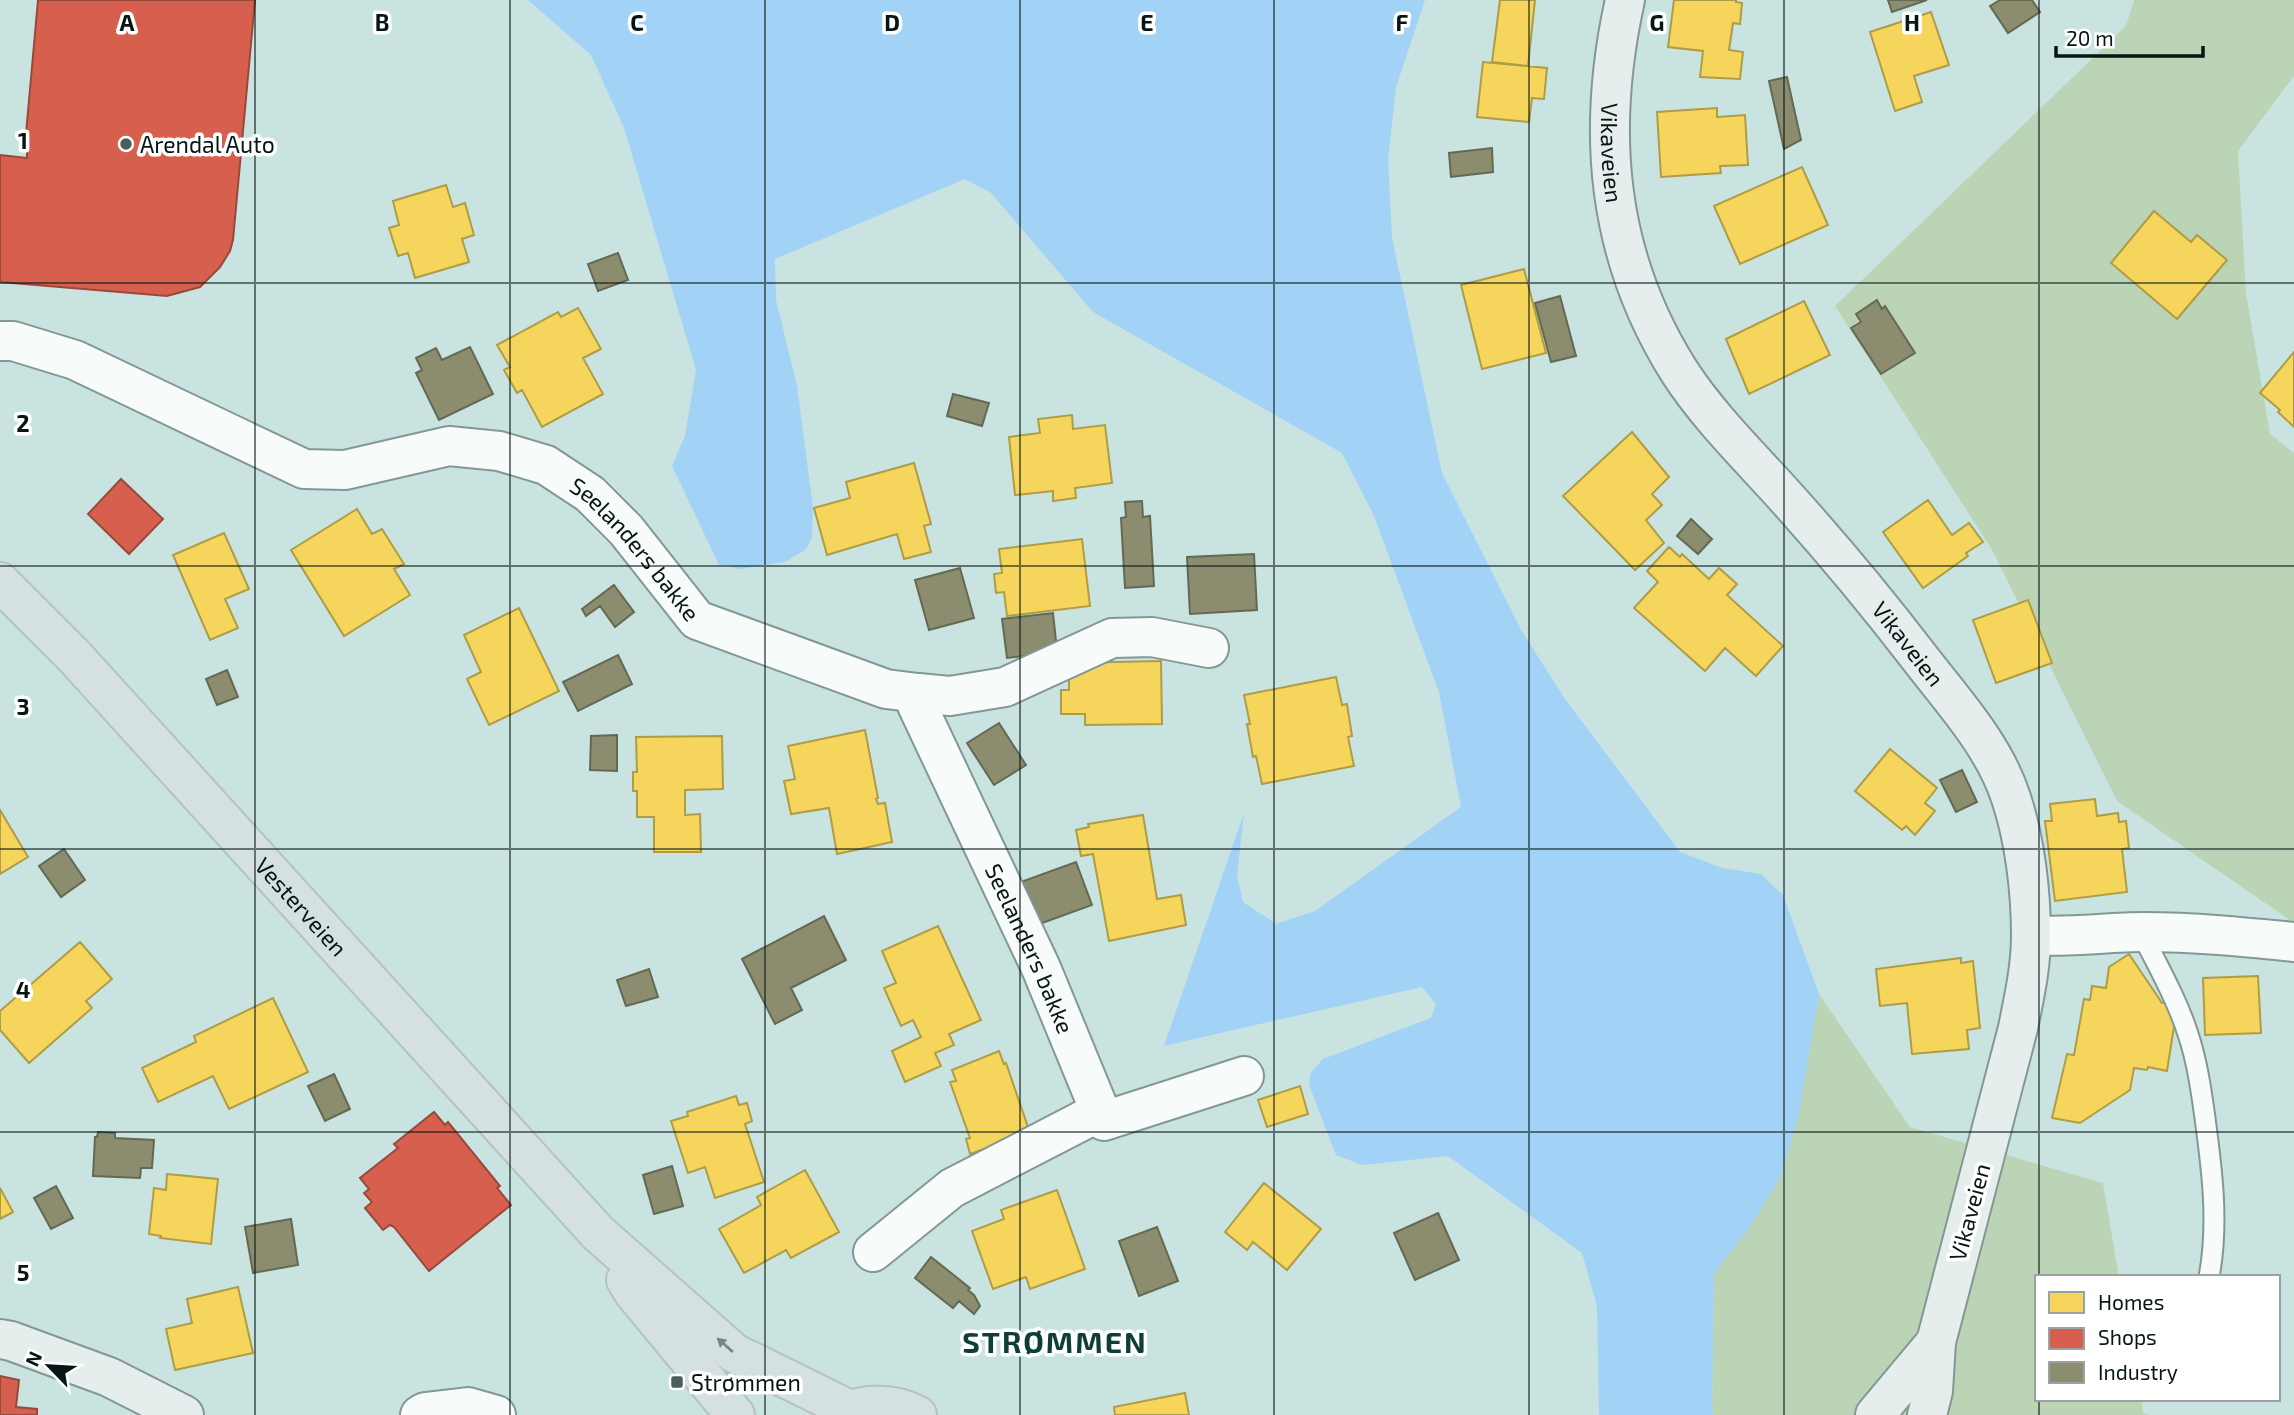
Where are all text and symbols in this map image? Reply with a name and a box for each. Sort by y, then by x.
text: A [119,8,135,36]
text: B [375,8,389,36]
text: C [630,8,644,36]
text: D [884,8,900,36]
text: E [1140,8,1154,36]
text: F [1396,8,1409,36]
text: G [1650,8,1664,36]
text: H [1904,8,1920,36]
scale bar [2056,14,2203,58]
text: 20 m [2066,25,2114,50]
street label: Vikaveien [1596,102,1629,205]
text: 1 [18,126,28,154]
place label: Arendal Auto [140,130,275,158]
marker: Arendal Auto [118,136,134,152]
text: 2 [16,409,30,437]
street label: Seelanders bakke [565,471,706,626]
street label: Vikaveien [1867,596,1950,692]
text: 3 [16,692,30,720]
street label: Vesterveien [250,851,353,962]
street label: Seelanders bakke [980,859,1080,1037]
text: 4 [16,975,30,1003]
street label: Vikaveien [1943,1160,1995,1264]
text: 5 [17,1258,29,1286]
legend [2035,1275,2280,1401]
text: Homes [2098,1289,2164,1314]
district label: STRØMMEN [962,1323,1148,1359]
text: Shops [2098,1324,2157,1349]
north arrow [14,1331,84,1401]
one-way arrow [716,1338,733,1353]
text: N [20,1348,46,1370]
text: Industry [2098,1359,2178,1384]
place label: Strømmen [691,1368,801,1396]
marker: Strømmen [669,1374,685,1390]

